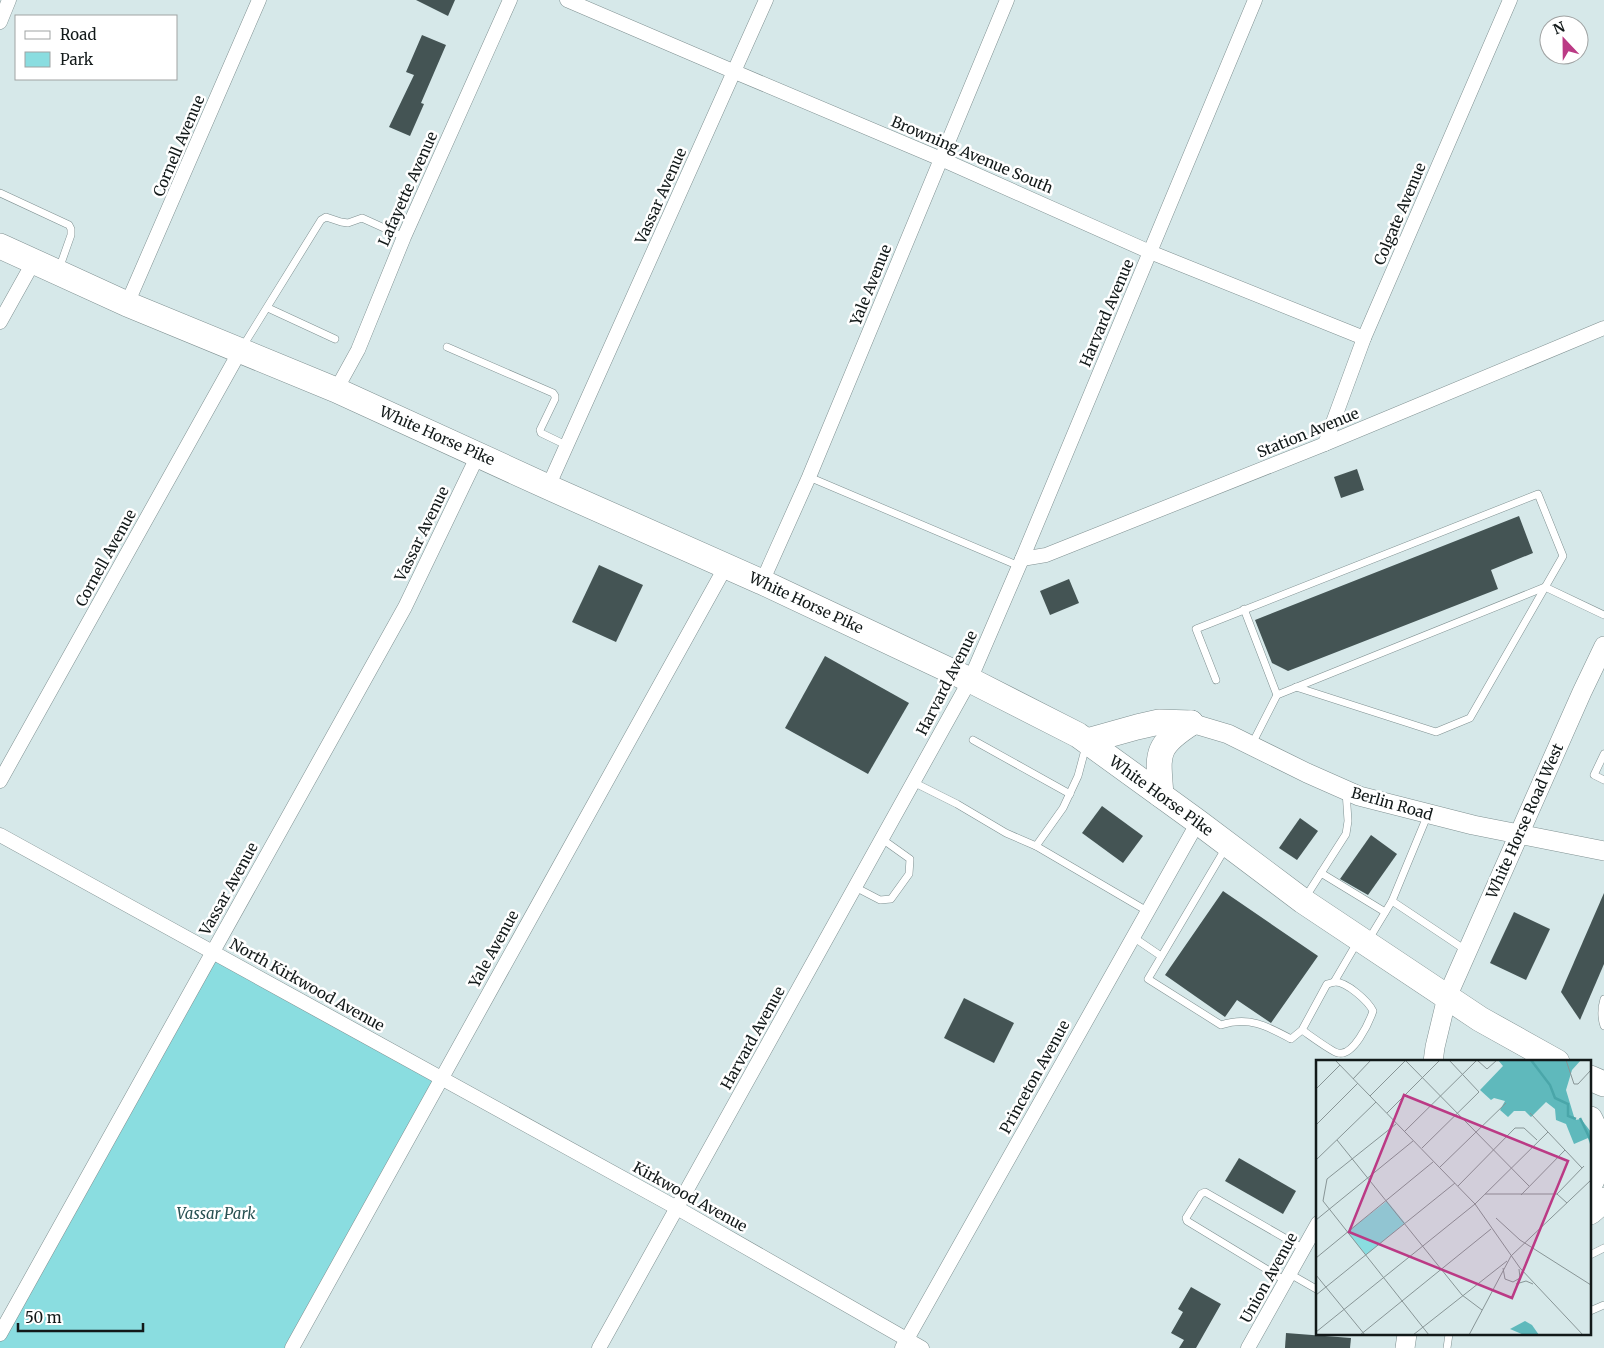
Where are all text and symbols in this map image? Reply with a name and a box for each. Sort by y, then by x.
legend [15,15,178,80]
north arrow [1539,15,1589,65]
text: N [1551,18,1568,38]
text: Road [60,25,96,44]
text: Park [60,50,94,69]
street label: Cornell Avenue [149,92,209,199]
street label: Browning Avenue South [888,112,1056,197]
street label: Lafayette Avenue [374,128,441,249]
street label: Vassar Avenue [630,145,690,248]
street label: Colgate Avenue [1369,160,1430,268]
street label: Yale Avenue [845,241,895,329]
street label: Harvard Avenue [1075,256,1138,369]
street label: White Horse Pike [376,401,498,470]
street label: Station Avenue [1254,403,1362,462]
street label: Vassar Avenue [390,483,453,585]
street label: Cornell Avenue [71,506,140,610]
street label: White Horse Pike [745,567,867,637]
street label: Harvard Avenue [912,627,981,738]
street label: White Horse Road West [1481,740,1567,902]
street label: White Horse Pike [1105,751,1217,840]
street label: Berlin Road [1349,783,1435,824]
street label: Vassar Avenue [195,839,262,939]
street label: Yale Avenue [464,907,523,992]
street label: North Kirkwood Avenue [227,934,388,1035]
street label: Harvard Avenue [716,983,789,1093]
street label: Princeton Avenue [995,1017,1074,1137]
inset map [1316,1060,1592,1336]
street label: Kirkwood Avenue [630,1157,751,1236]
park label: Vassar Park [177,1204,256,1223]
street label: Union Avenue [1236,1229,1301,1326]
scale bar [18,1300,142,1332]
text: 50 m [25,1308,62,1327]

